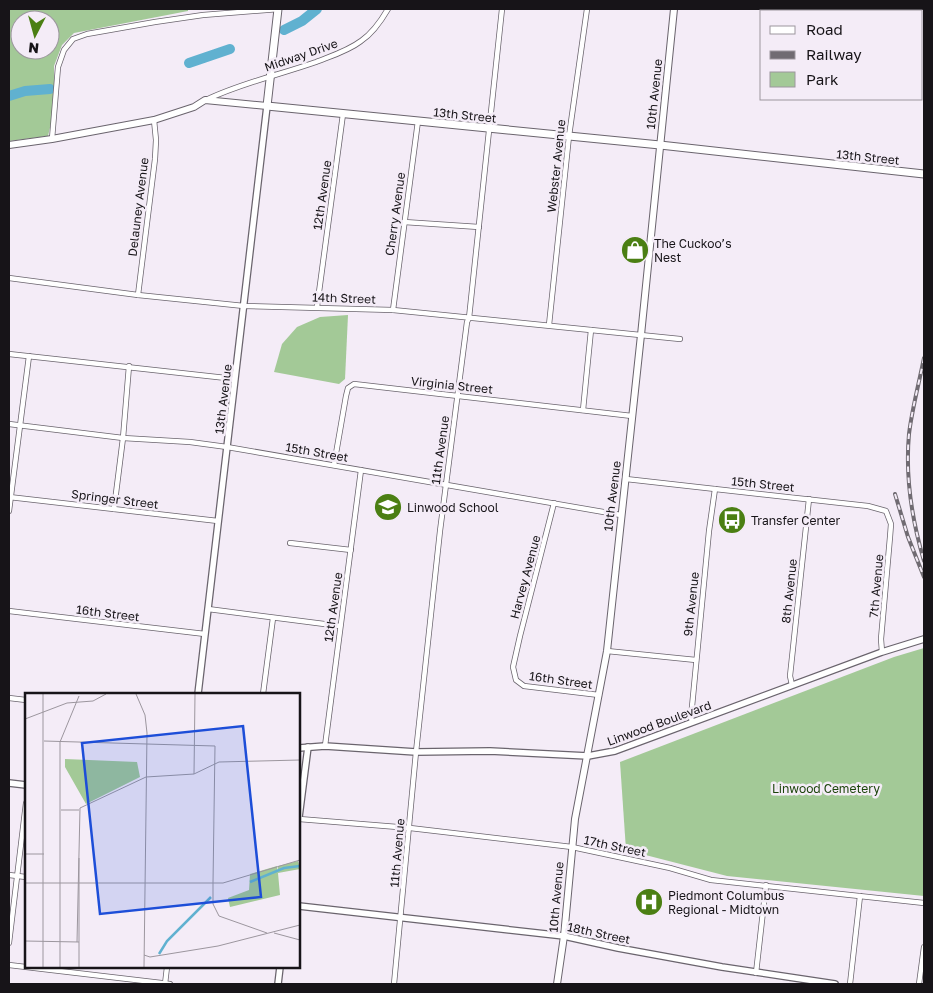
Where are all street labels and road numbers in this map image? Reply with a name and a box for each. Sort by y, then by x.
street label: Midway Drive [262,35,340,75]
street label: 10th Avenue [643,58,665,130]
street label: 13th Street [433,104,498,126]
street label: Webster Avenue [544,119,568,213]
street label: 13th Street [836,146,901,168]
street label: Delauney Avenue [124,157,152,257]
street label: 12th Avenue [310,159,334,231]
street label: Cherry Avenue [382,171,408,257]
street label: 14th Street [312,289,376,307]
street label: 13th Avenue [211,363,235,435]
street label: Virginia Street [410,373,494,397]
street label: 11th Avenue [428,415,452,485]
street label: 15th Street [284,439,350,465]
street label: 10th Avenue [600,460,624,532]
street label: 15th Street [731,473,796,495]
street label: Springer Street [70,486,160,512]
street label: Harvey Avenue [507,533,543,621]
street label: 7th Avenue [866,553,886,618]
street label: 8th Avenue [778,558,800,624]
street label: 12th Avenue [321,571,345,643]
street label: 9th Avenue [680,571,702,637]
street label: 16th Street [75,602,141,624]
street label: 16th Street [528,668,594,692]
street label: Linwood Boulevard [605,697,713,749]
street label: 11th Avenue [387,818,407,888]
street label: 17th Street [583,832,648,860]
street label: 10th Avenue [545,861,567,933]
street label: 18th Street [566,919,632,947]

